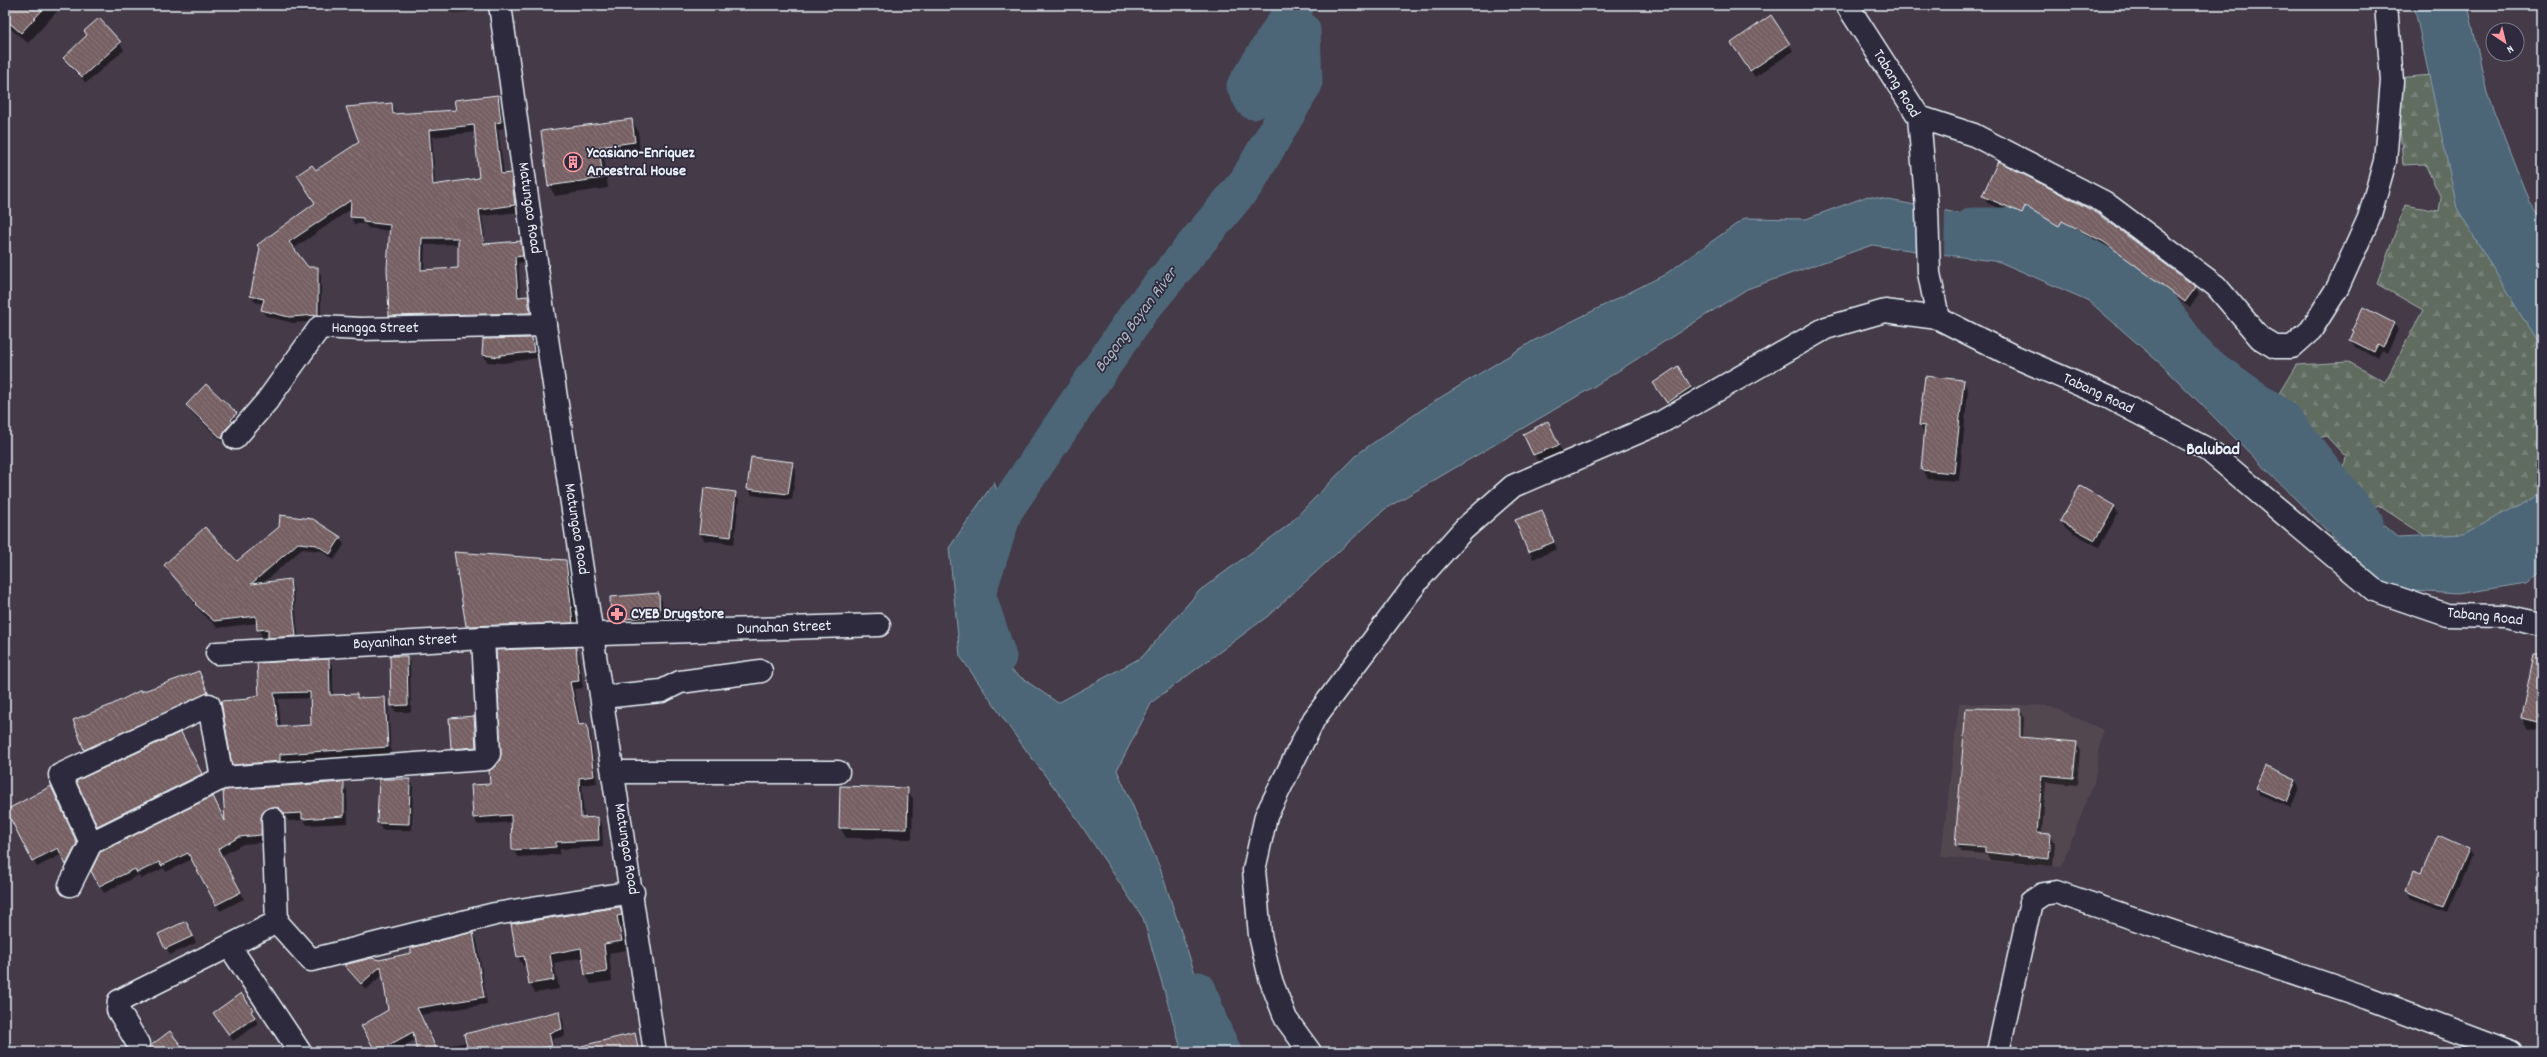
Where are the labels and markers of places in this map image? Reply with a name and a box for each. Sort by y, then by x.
place label: Ycasiano-Enriquez Ancestral House [586,142,696,183]
building icon: Ycasiano-Enriquez Ancestral House [562,151,584,173]
pharmacy icon: CYEB Drugstore [606,603,628,625]
place label: CYEB Drugstore [631,603,724,626]

